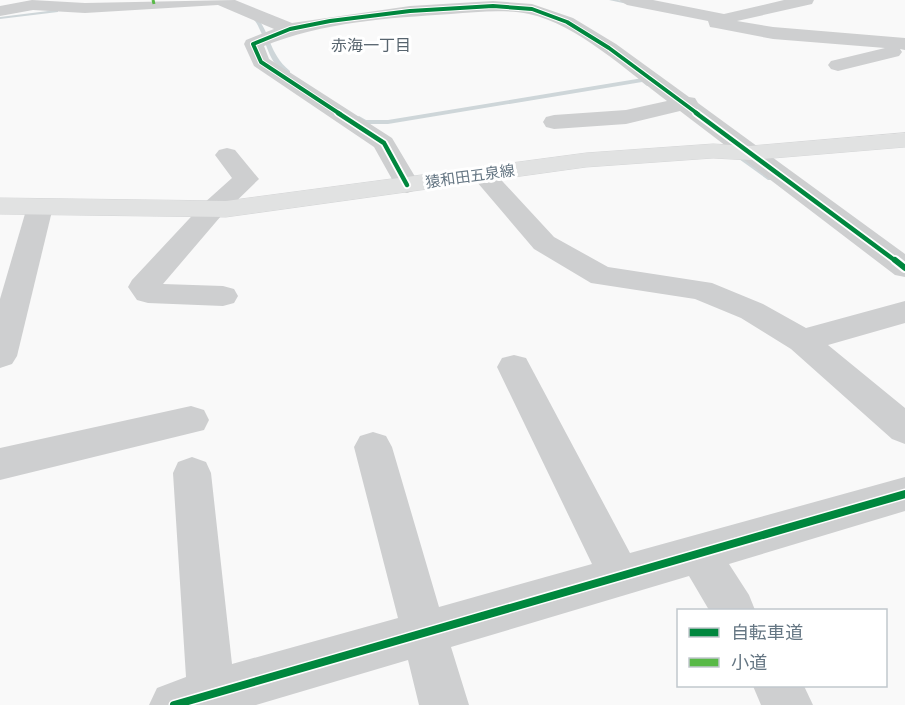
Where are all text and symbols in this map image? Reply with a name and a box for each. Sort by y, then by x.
district label: 赤海一丁目 [331,34,411,56]
street label: 猿和田五泉線 [424,159,516,193]
legend [677,609,887,687]
text: 自転車道 [731,620,803,645]
text: 小道 [731,650,767,675]

